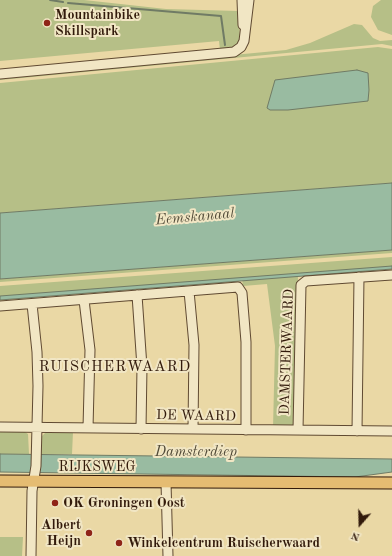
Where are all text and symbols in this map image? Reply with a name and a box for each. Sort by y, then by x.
place label: Mountainbike Skillspark [55,7,140,40]
marker: Mountainbike Skillspark [42,18,52,28]
water label: Eemskanaal [155,205,235,229]
street label: DAMSTERWAARD [276,289,298,415]
district label: RUISCHERWAARD [39,358,191,376]
street label: DE WAARD [156,407,236,425]
water label: Damsterdiep [155,443,237,461]
street label: RIJKSWEG [58,459,136,475]
place label: OK Groningen Oost [63,495,185,511]
marker: OK Groningen Oost [50,498,60,508]
north arrow [340,504,380,544]
place label: Albert Heijn [41,517,81,550]
marker: Albert Heijn [84,528,94,538]
text: N [350,529,362,542]
place label: Winkelcentrum Ruischerwaard [127,535,320,551]
marker: Winkelcentrum Ruischerwaard [114,538,124,548]

